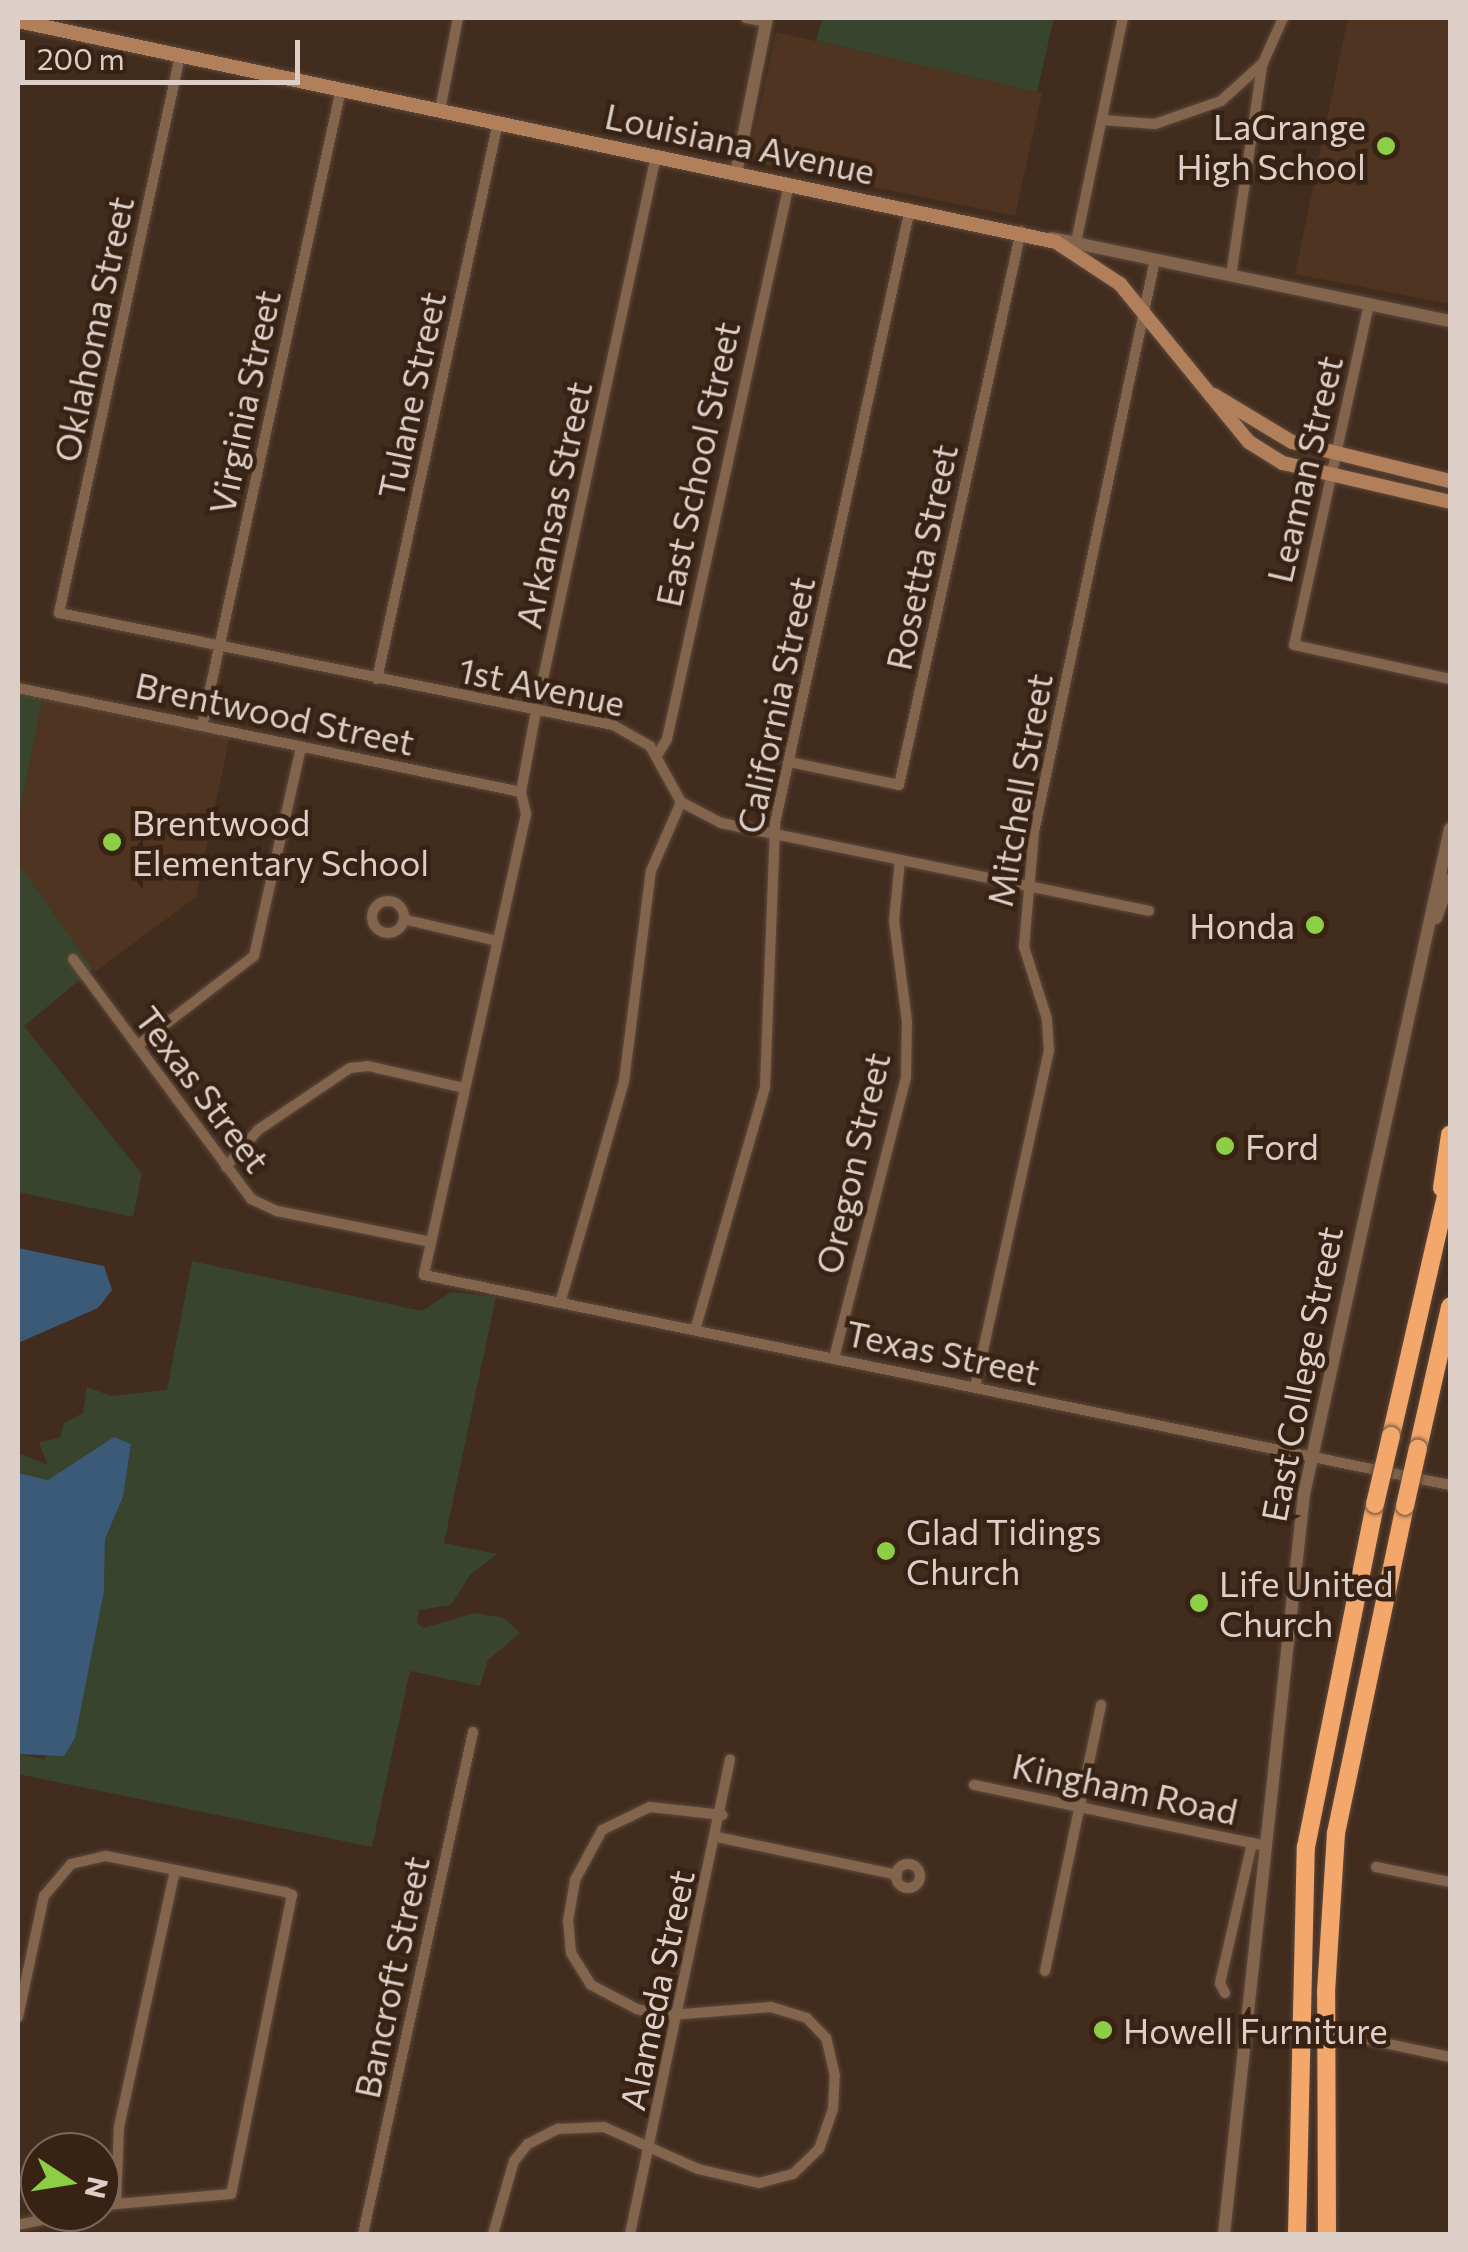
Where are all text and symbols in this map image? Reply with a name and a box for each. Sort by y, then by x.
scale bar [25,20,305,82]
text: 200 m [37,39,125,76]
street label: Louisiana Avenue [601,94,879,192]
place label: LaGrange High School [1176,105,1366,187]
marker: LaGrange High School [1375,135,1397,157]
street label: Oklahoma Street [44,192,142,466]
street label: Virginia Street [200,286,288,518]
street label: Tulane Street [369,288,453,502]
street label: East School Street [646,318,748,610]
street label: Leaman Street [1258,352,1350,586]
street label: Arkansas Street [506,378,600,632]
street label: Rosetta Street [877,440,965,674]
street label: California Street [727,573,823,837]
street label: 1st Avenue [455,648,629,724]
street label: Brentwood Street [132,663,418,763]
street label: Mitchell Street [978,670,1060,910]
place label: Brentwood Elementary School [132,801,429,883]
marker: Brentwood Elementary School [101,831,123,853]
place label: Honda [1189,904,1295,946]
marker: Honda [1304,914,1326,936]
street label: Texas Street [127,998,279,1180]
street label: Oregon Street [806,1048,898,1278]
place label: Ford [1245,1125,1319,1167]
marker: Ford [1214,1135,1236,1157]
street label: East College Street [1252,1223,1350,1525]
street label: Texas Street [842,1311,1044,1393]
place label: Glad Tidings Church [906,1510,1101,1592]
marker: Glad Tidings Church [875,1540,897,1562]
place label: Life United Church [1219,1562,1394,1644]
marker: Life United Church [1188,1592,1210,1614]
street label: Kingham Road [1009,1744,1241,1832]
street label: Bancroft Street [345,1852,437,2102]
street label: Alameda Street [610,1866,702,2114]
place label: Howell Furniture [1123,2009,1388,2051]
marker: Howell Furniture [1092,2019,1114,2041]
north arrow [20,2132,120,2232]
text: N [79,2174,116,2202]

